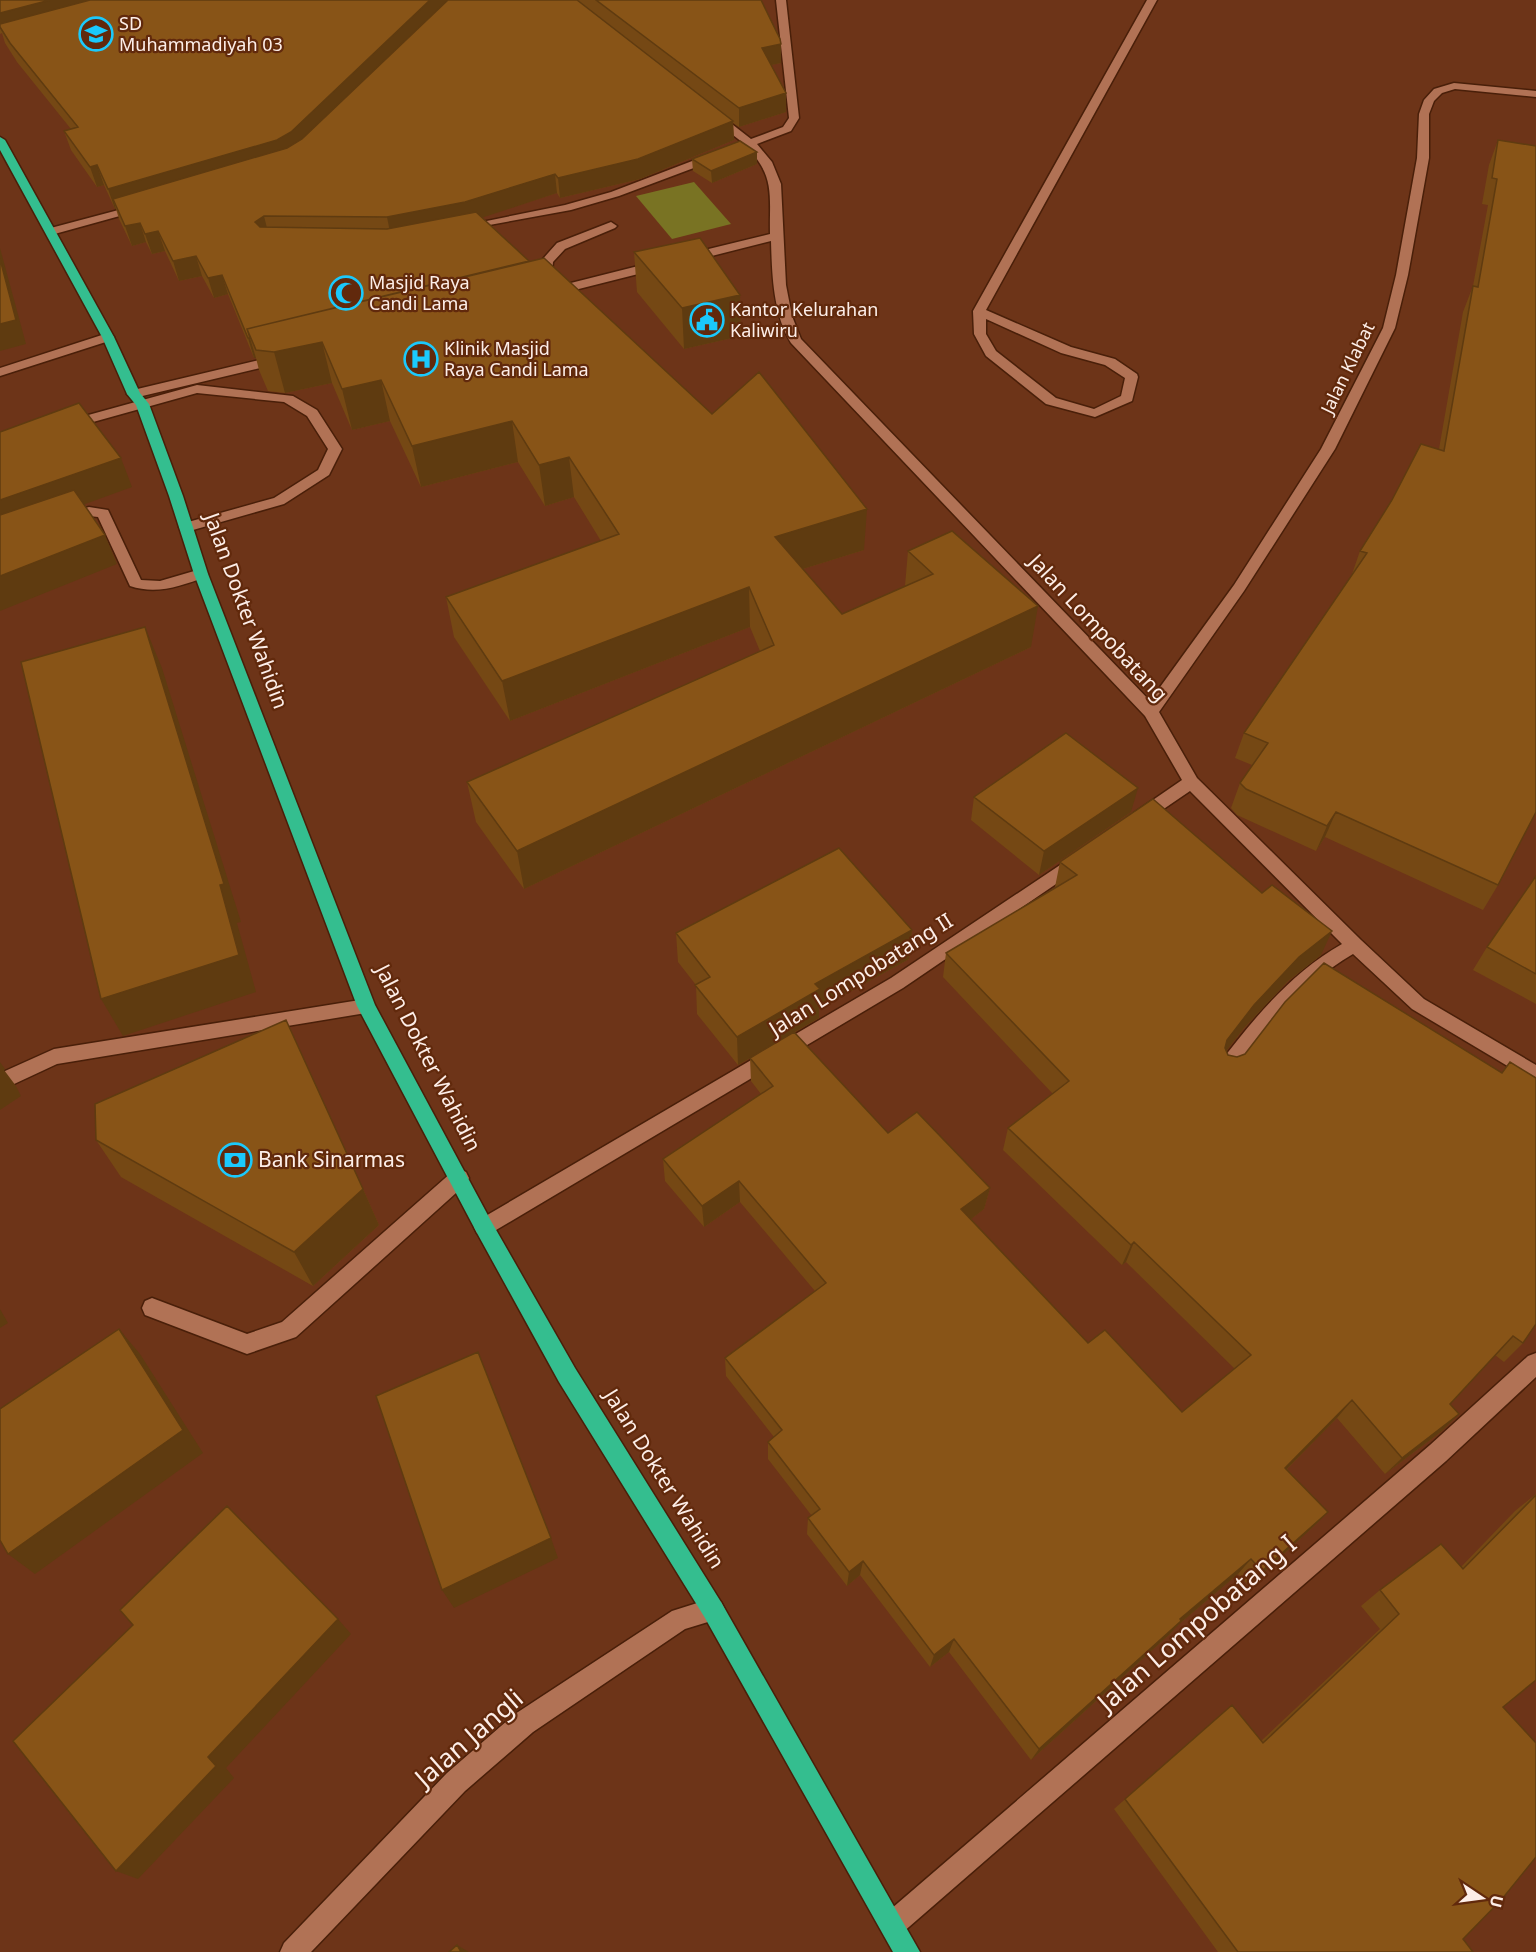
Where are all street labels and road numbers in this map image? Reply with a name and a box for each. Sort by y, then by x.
street label: Jalan Klabat [1314,317,1380,419]
street label: Jalan Dokter Wahidin [198,507,295,712]
street label: Jalan Lompobatang [1022,546,1174,707]
street label: Jalan Lompobatang II [762,906,958,1043]
street label: Jalan Dokter Wahidin [369,957,488,1156]
street label: Jalan Dokter Wahidin [597,1382,731,1573]
street label: Jalan Lompobatang I [1087,1526,1304,1721]
street label: Jalan Jangli [404,1680,530,1796]

